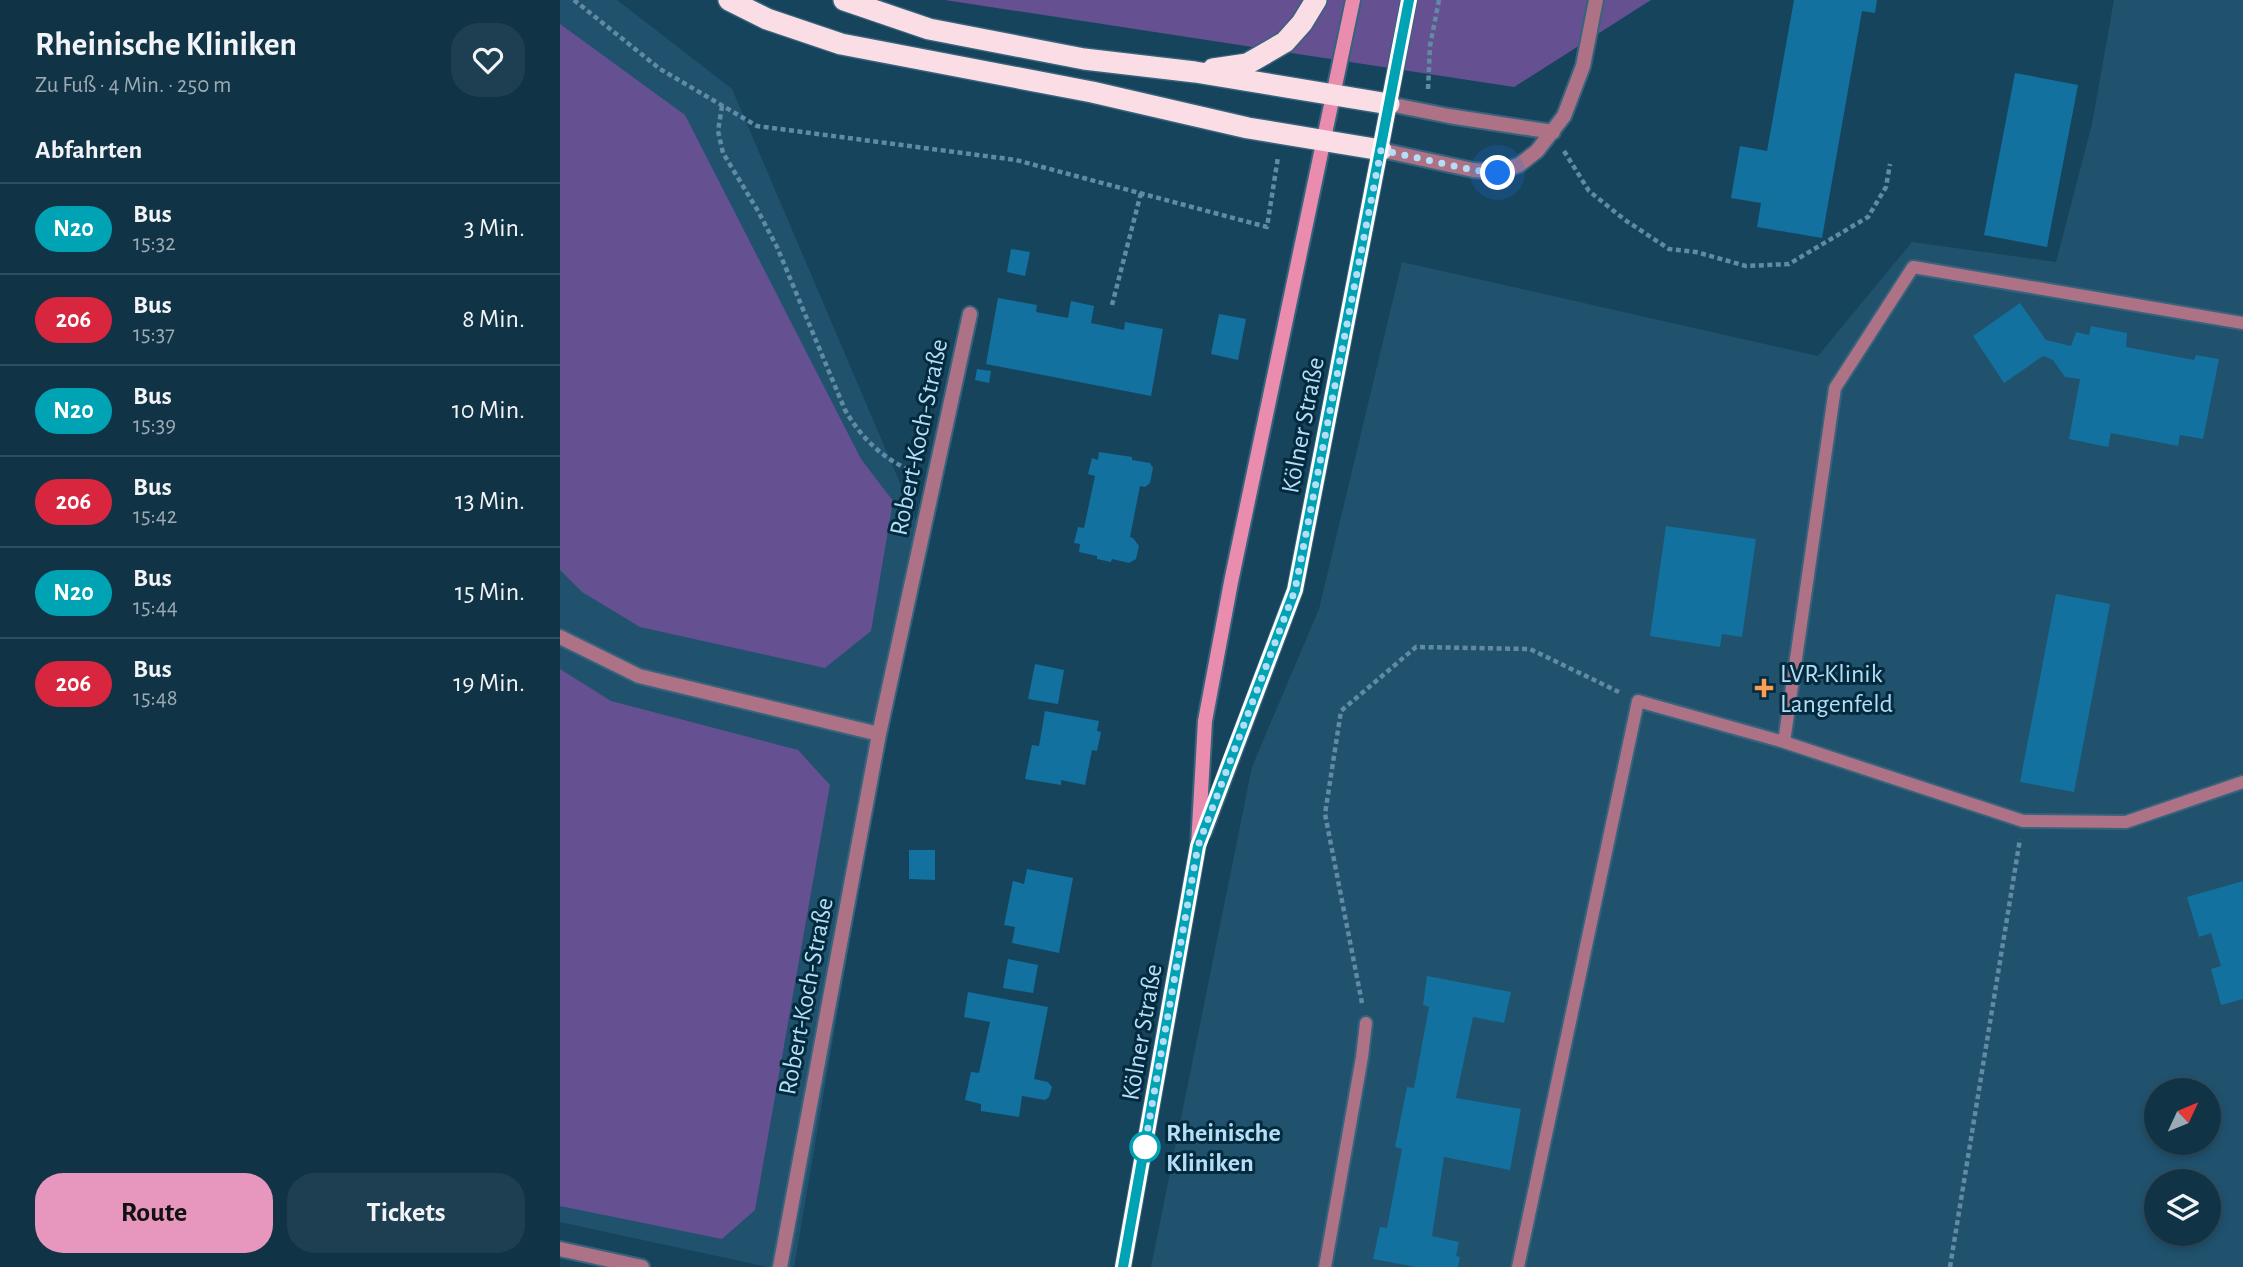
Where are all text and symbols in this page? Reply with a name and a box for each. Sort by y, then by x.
button: heart [451,23,525,97]
text: Rheinische Kliniken [35,29,297,62]
text: Zu Fuß · 4 Min. · 250 m [35,74,232,97]
text: Abfahrten [35,137,142,163]
your location [1480,155,1515,190]
text: Bus [133,201,172,227]
text: 3 Min. [464,215,525,241]
text: N20 [53,217,94,241]
text: 15:32 [133,232,176,255]
text: Bus [133,292,172,318]
text: 8 Min. [462,306,525,332]
text: 206 [56,308,91,332]
text: 15:37 [133,323,175,346]
street label: Robert-Koch-Straße [885,337,953,538]
street label: Kölner Straße [1277,355,1329,495]
text: Bus [133,383,172,409]
text: 10 Min. [452,397,525,423]
text: N20 [53,399,94,423]
text: 15:39 [133,414,176,437]
text: Bus [133,474,172,500]
text: 13 Min. [455,488,525,514]
text: 206 [56,490,91,514]
text: 15:42 [133,505,177,528]
text: Bus [133,565,172,591]
text: 15 Min. [455,579,525,605]
text: N20 [53,581,94,605]
text: 15:44 [133,596,178,619]
text: Bus [133,656,172,682]
place label: LVR-Klinik Langenfeld [1780,661,1893,717]
text: 19 Min. [453,670,525,696]
text: 206 [56,672,91,696]
marker: LVR-Klinik Langenfeld [1754,678,1774,698]
text: 15:48 [133,687,178,710]
street label: Robert-Koch-Straße [774,895,838,1097]
street label: Kölner Straße [1117,962,1167,1102]
north arrow [2144,1078,2221,1155]
map controls [2144,1078,2221,1246]
place label: Rheinische Kliniken [1166,1120,1281,1176]
marker: Rheinische Kliniken [1130,1132,1160,1162]
button: layers [2144,1169,2221,1246]
button: Route [35,1173,273,1253]
button: Tickets [287,1173,525,1253]

